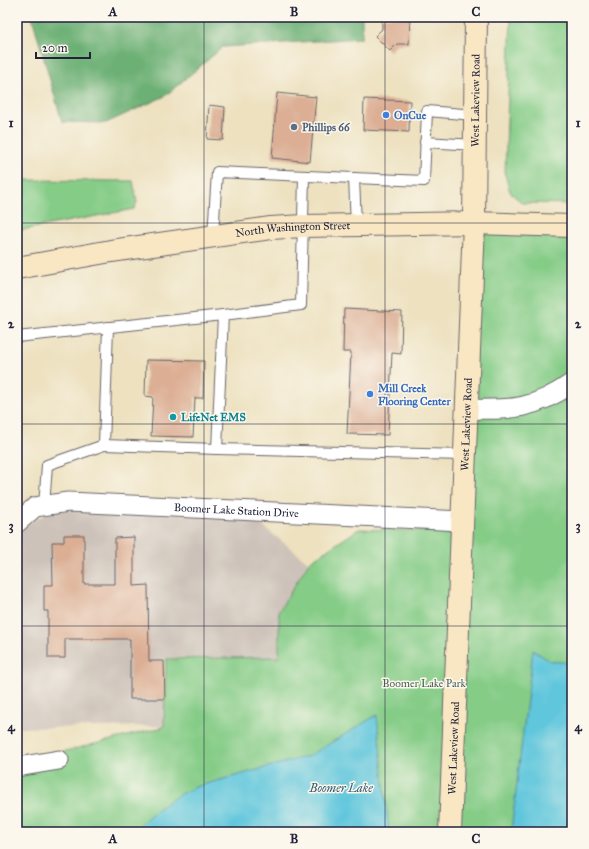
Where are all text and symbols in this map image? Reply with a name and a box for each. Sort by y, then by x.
text: A [108,4,118,20]
text: B [290,4,299,20]
text: C [472,4,481,20]
scale bar [36,34,90,60]
text: 20 m [42,41,68,55]
street label: West Lakeview Road [468,53,482,147]
place label: OnCue [394,109,427,122]
marker: OnCue [381,110,391,120]
text: 1 [8,115,14,131]
text: 1 [575,115,581,131]
place label: Phillips 66 [302,121,351,135]
marker: Phillips 66 [289,122,299,132]
street label: North Washington Street [235,219,351,240]
text: 2 [8,316,15,332]
text: 2 [575,316,582,332]
street label: West Lakeview Road [458,377,474,471]
place label: Mill Creek Flooring Center [378,382,451,408]
marker: Mill Creek Flooring Center [365,389,375,399]
place label: LifeNet EMS [181,411,246,424]
marker: LifeNet EMS [168,412,178,422]
street label: Boomer Lake Station Drive [174,501,299,520]
text: 3 [8,518,14,534]
text: 3 [575,518,581,534]
park label: Boomer Lake Park [382,677,467,690]
street label: West Lakeview Road [445,701,462,795]
text: 4 [7,719,15,735]
text: 4 [574,719,582,735]
water label: Boomer Lake [308,781,373,795]
text: A [108,831,118,847]
text: B [290,831,299,847]
text: C [472,831,481,847]

